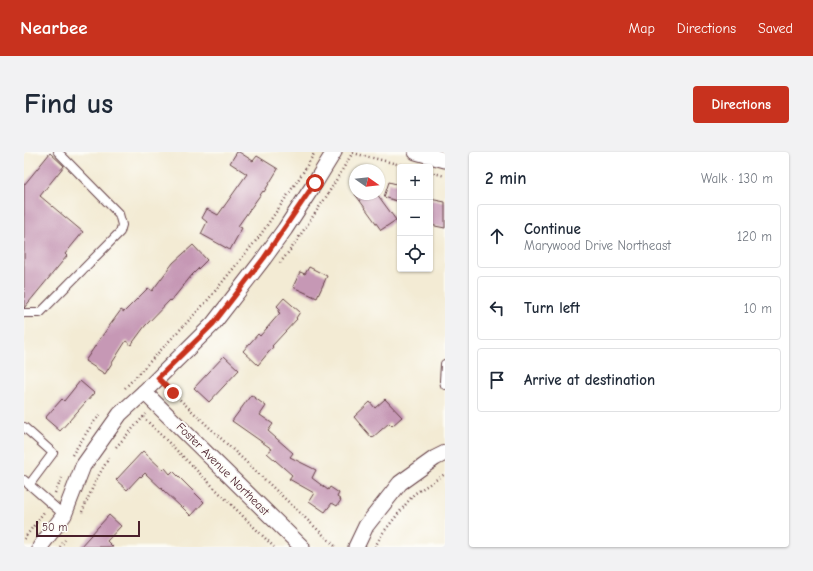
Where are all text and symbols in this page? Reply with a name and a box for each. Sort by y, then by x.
text: Nearbee [20,17,88,39]
text: Map [628,20,655,37]
text: Directions [677,20,736,37]
text: Saved [758,20,793,37]
button: Directions [693,86,789,123]
text: Find us [24,88,113,120]
north arrow [349,164,385,200]
map controls [397,164,433,272]
button: + [397,164,433,200]
text: 2 min [485,169,526,188]
text: Walk · 130 m [701,171,773,186]
route start [306,174,324,192]
button: − [397,200,433,236]
text: Continue [524,220,581,238]
icon: ahead [486,225,508,247]
text: 120 m [737,229,772,244]
button: locate [397,236,433,272]
text: Marywood Drive Northeast [524,238,671,253]
icon: left [486,297,508,319]
text: Turn left [524,299,580,317]
text: 10 m [744,301,772,316]
icon: arrive [486,369,508,391]
text: Arrive at destination [524,371,655,389]
route end [164,384,182,402]
street label: Foster Avenue Northeast [174,420,273,519]
scale bar [36,519,140,538]
text: 50 m [42,521,67,534]

